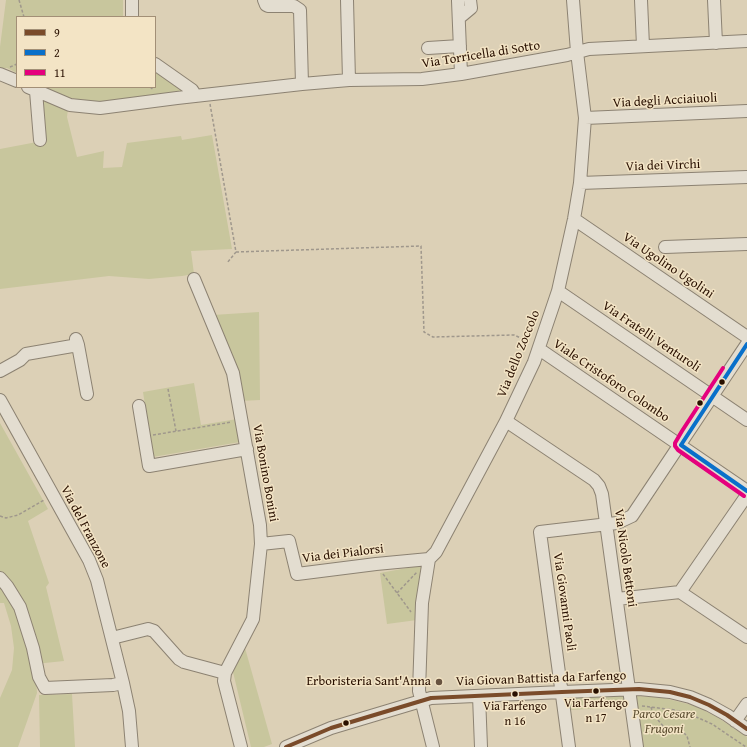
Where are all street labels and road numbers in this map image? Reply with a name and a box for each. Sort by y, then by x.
street label: Via Torricella di Sotto [421,38,541,72]
street label: Via degli Acciaiuoli [612,90,718,112]
street label: Via dei Virchi [625,157,701,175]
street label: Via Ugolino Ugolini [619,230,717,302]
street label: Via Fratelli Venturoli [599,298,703,376]
street label: Via dello Zoccolo [494,308,544,400]
street label: Viale Cristoforo Colombo [550,336,672,426]
street label: Via Bonino Bonini [249,423,281,523]
street label: Via del Franzone [57,483,113,571]
street label: Via Nicolò Bettoni [610,508,640,608]
street label: Via dei Pialorsi [301,541,385,567]
street label: Via Giovanni Paoli [549,552,579,652]
street label: Via Giovan Battista da Farfengo [456,668,626,690]

